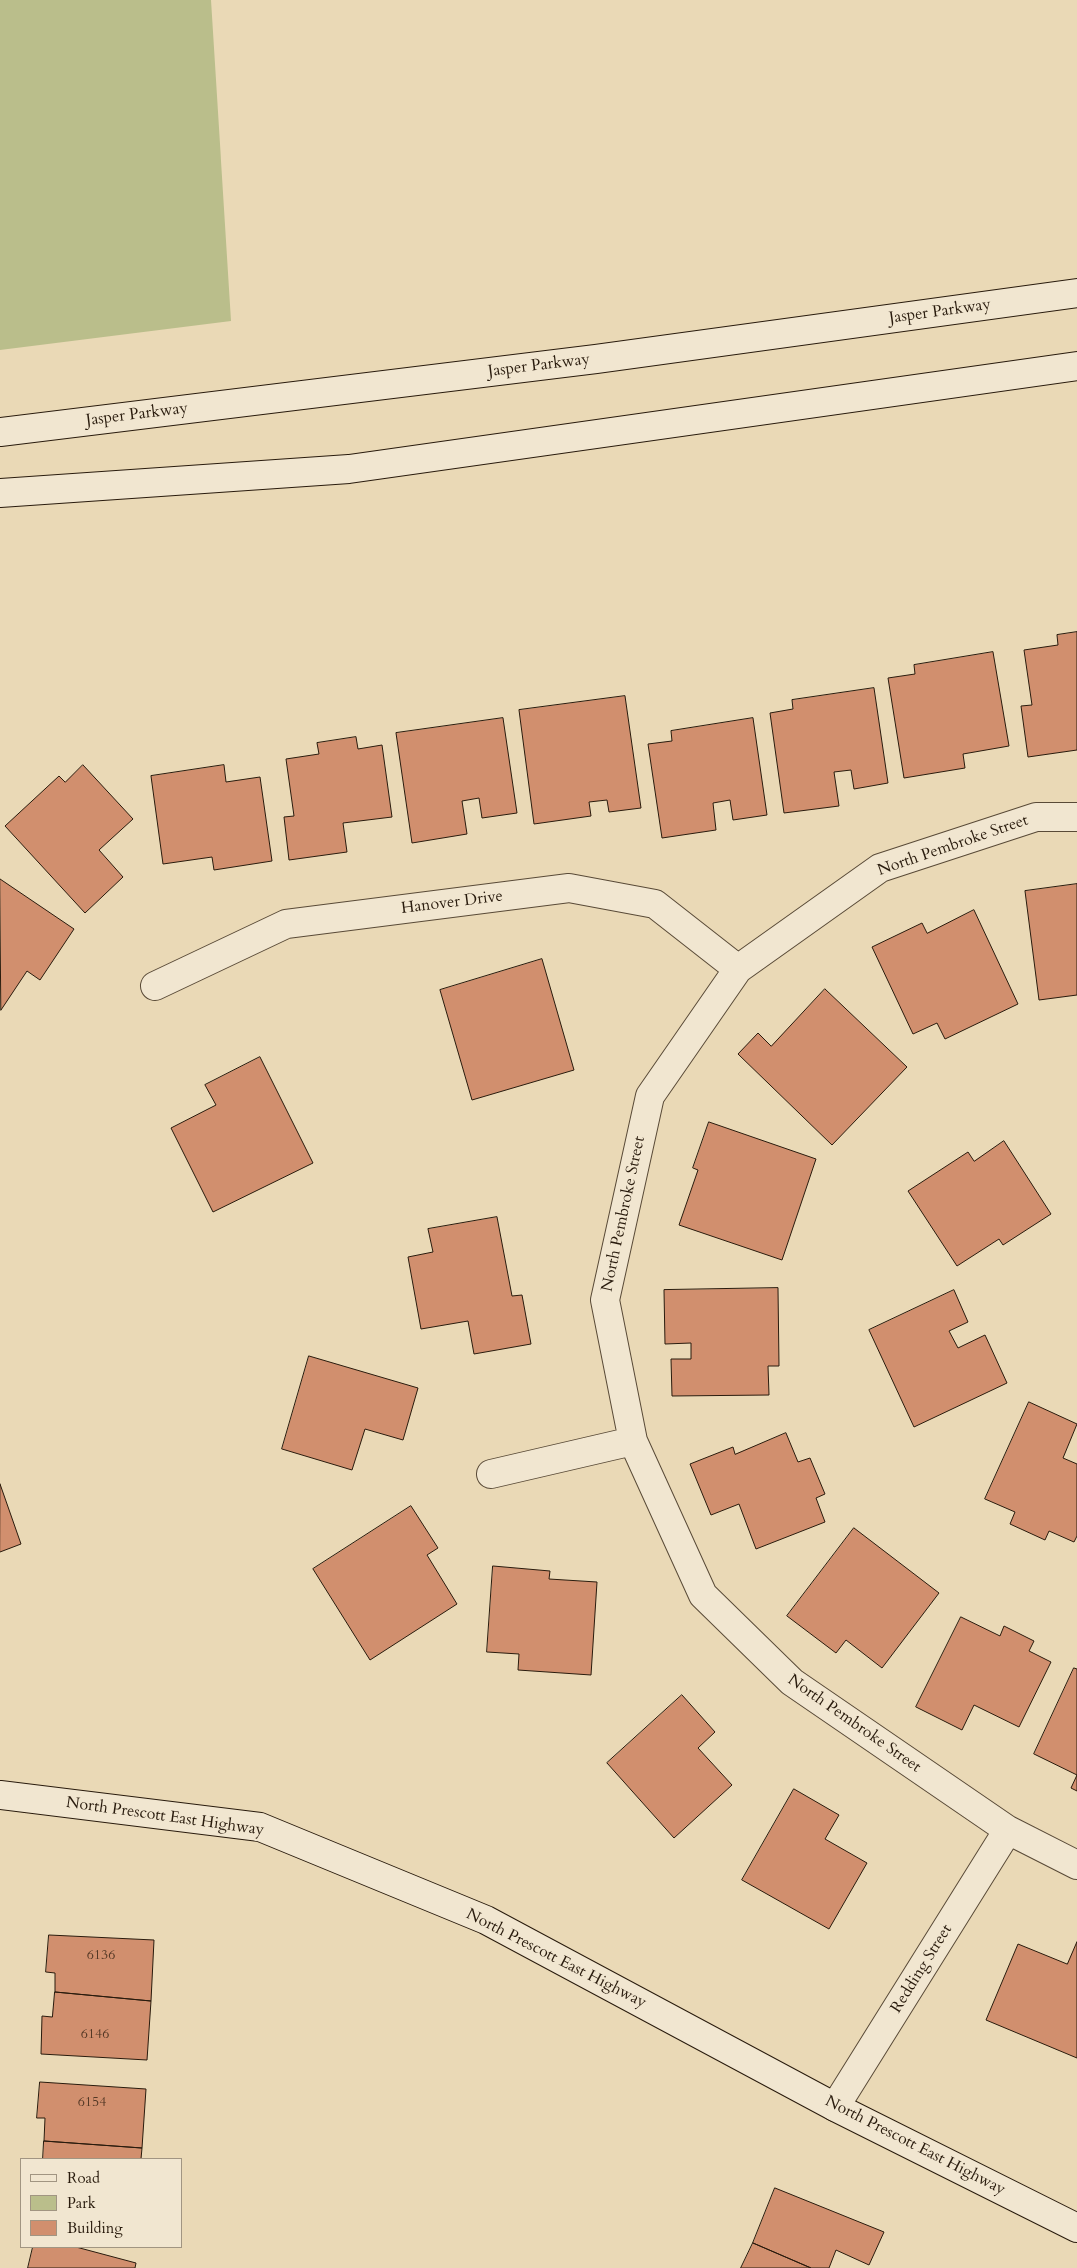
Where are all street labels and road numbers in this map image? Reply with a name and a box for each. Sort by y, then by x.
street label: Jasper Parkway [888,295,992,329]
street label: Jasper Parkway [487,350,591,382]
street label: Jasper Parkway [85,399,189,431]
street label: North Pembroke Street [875,811,1031,881]
street label: Hanover Drive [400,887,504,919]
street label: North Pembroke Street [598,1135,650,1293]
street label: North Pembroke Street [784,1671,924,1777]
street label: North Prescott East Highway [65,1794,265,1840]
street label: North Prescott East Highway [463,1905,649,2013]
street label: Redding Street [887,1921,957,2017]
street label: North Prescott East Highway [822,2092,1008,2200]

